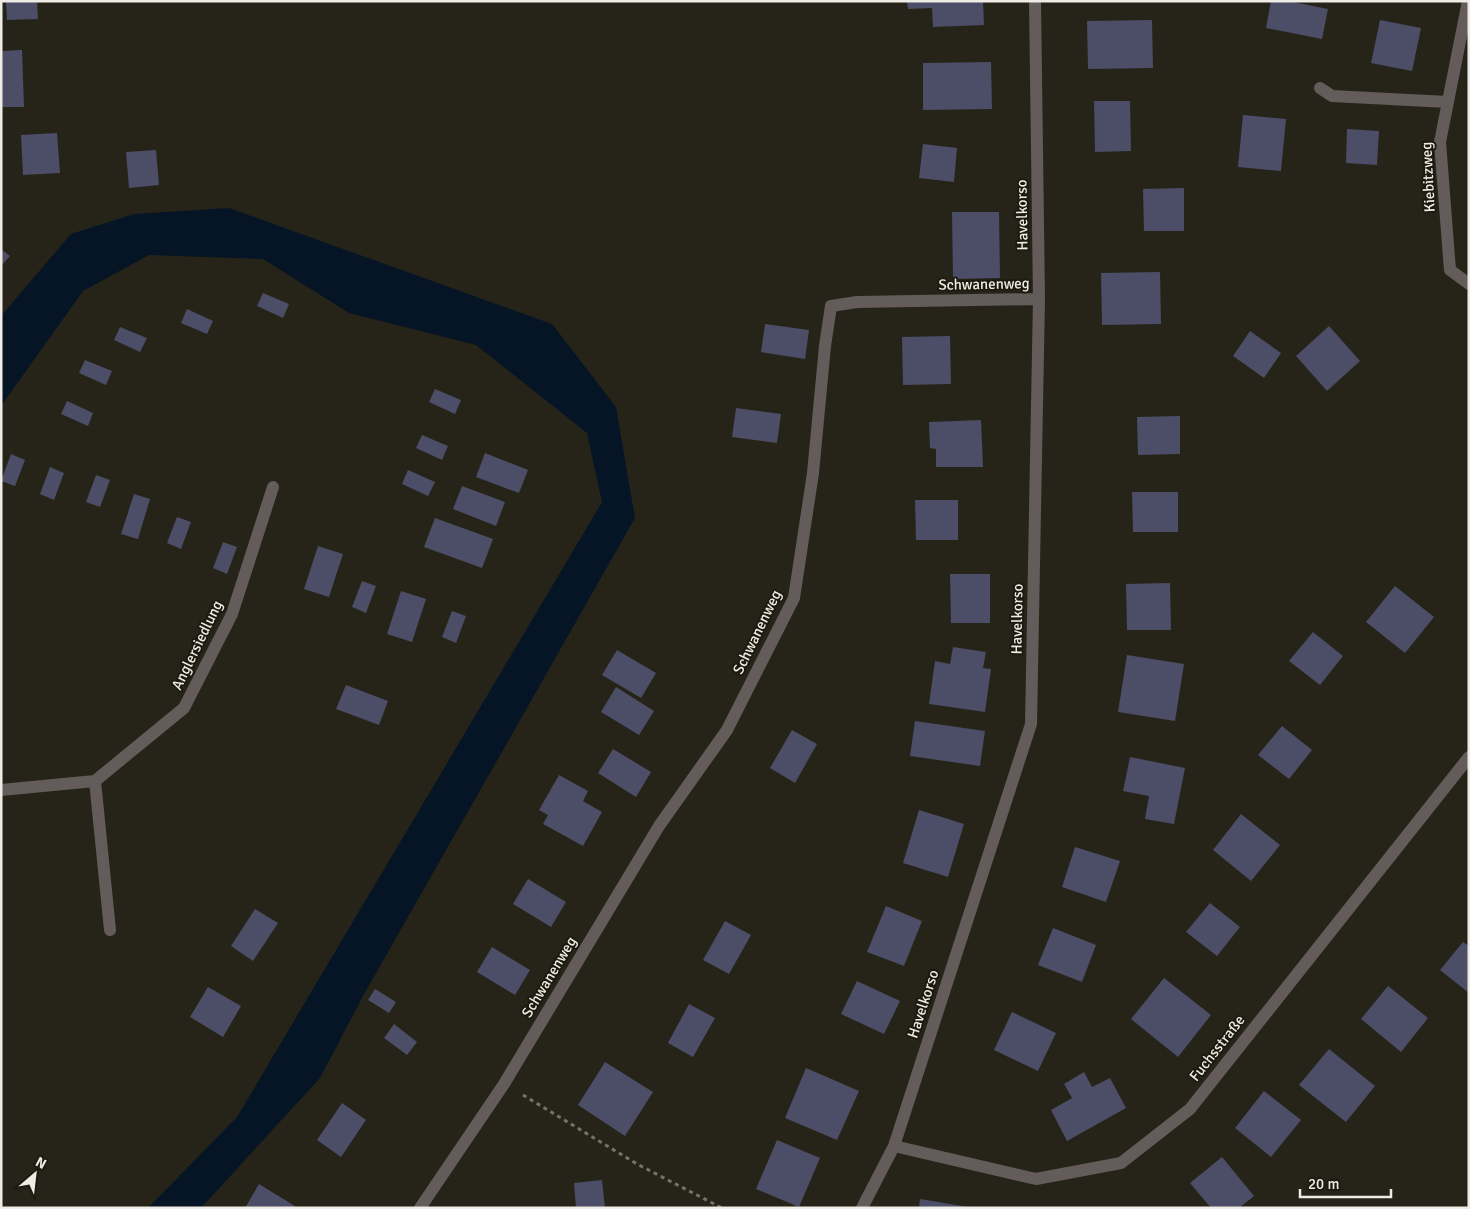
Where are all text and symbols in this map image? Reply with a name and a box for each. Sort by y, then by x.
street label: Kiebitzweg [1417,141,1439,213]
street label: Havelkorso [1012,179,1032,251]
street label: Schwanenweg [938,274,1030,294]
street label: Havelkorso [1007,583,1027,655]
street label: Schwanenweg [729,587,785,677]
street label: Anglersiedlung [168,597,226,693]
street label: Schwanenweg [518,933,580,1021]
street label: Havelkorso [903,967,943,1041]
street label: Fuchsstraße [1186,1011,1248,1085]
north arrow [10,1149,60,1199]
text: N [33,1153,49,1173]
scale bar [1300,1166,1391,1198]
text: 20 m [1308,1175,1339,1193]

